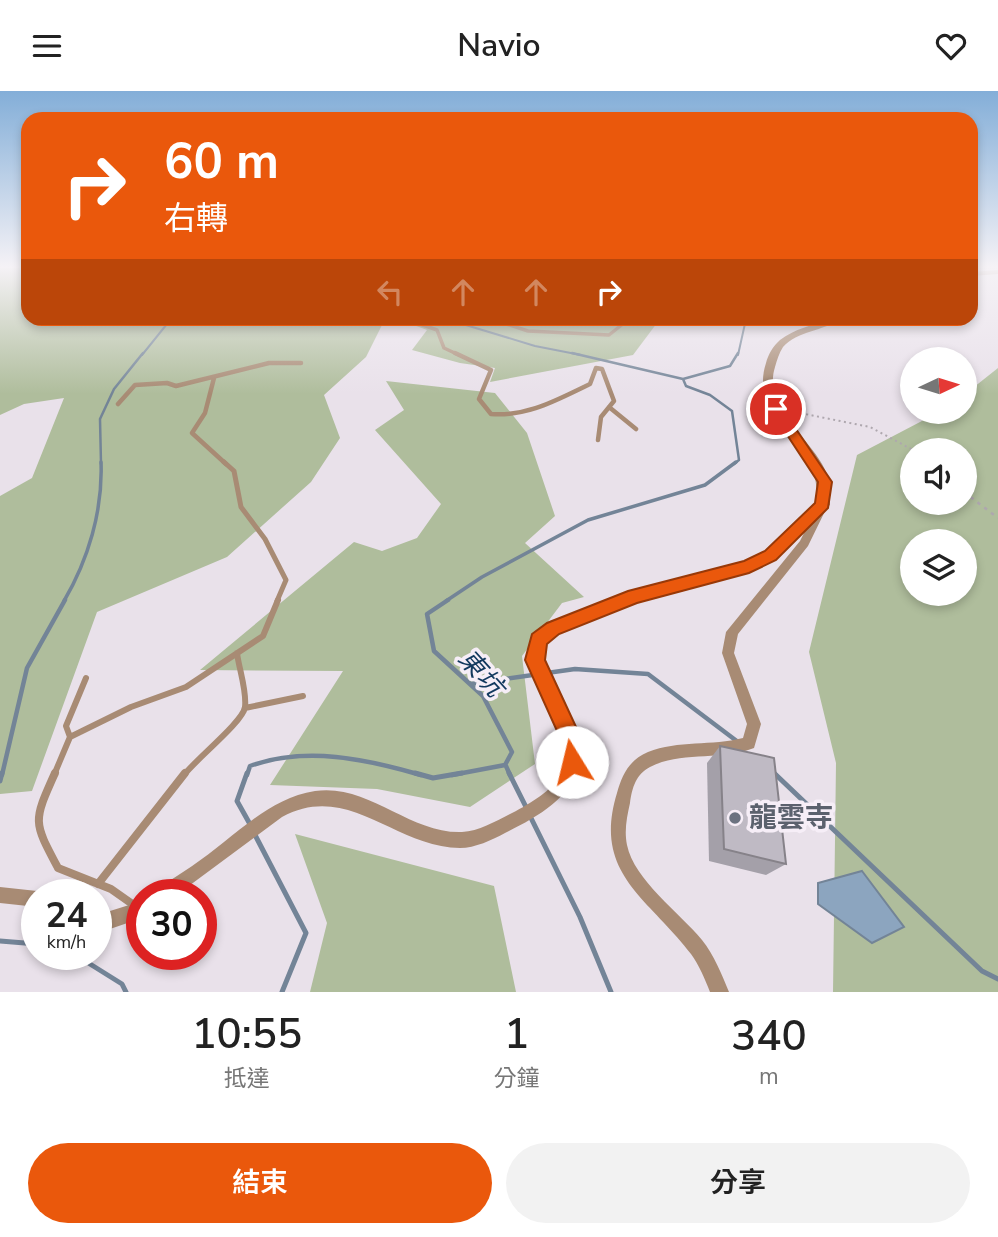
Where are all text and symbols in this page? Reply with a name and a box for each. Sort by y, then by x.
text: Navio [457,24,541,67]
icon: menu [28,27,66,65]
icon: heart [932,27,970,65]
text: 60 m [164,128,279,195]
icon: right [49,140,140,231]
text: 右轉 [164,197,228,240]
icon: left [371,273,409,311]
icon: ahead [444,273,482,311]
icon: ahead [517,273,555,311]
icon: right [590,273,628,311]
north arrow [900,347,976,423]
map controls [900,347,977,606]
pin [746,379,806,439]
icon: arrive [757,390,795,428]
button: sound [900,438,977,515]
button: layers [900,529,977,606]
water label: 東坑 [451,642,514,707]
position arrow [535,725,609,799]
place label: 龍雲寺 [749,799,833,837]
marker: 龍雲寺 [727,810,743,826]
speed limit sign: 30 [126,879,217,970]
text: 24 [45,892,88,939]
text: km/h [47,930,86,954]
text: 10:55 [191,1006,302,1063]
text: 1 [504,1006,529,1063]
text: 340 [731,1008,807,1065]
text: m [759,1061,779,1092]
text: 抵達 [224,1063,270,1094]
text: 分鐘 [494,1063,540,1094]
button: 結束 [28,1143,492,1223]
button: 分享 [506,1143,970,1223]

